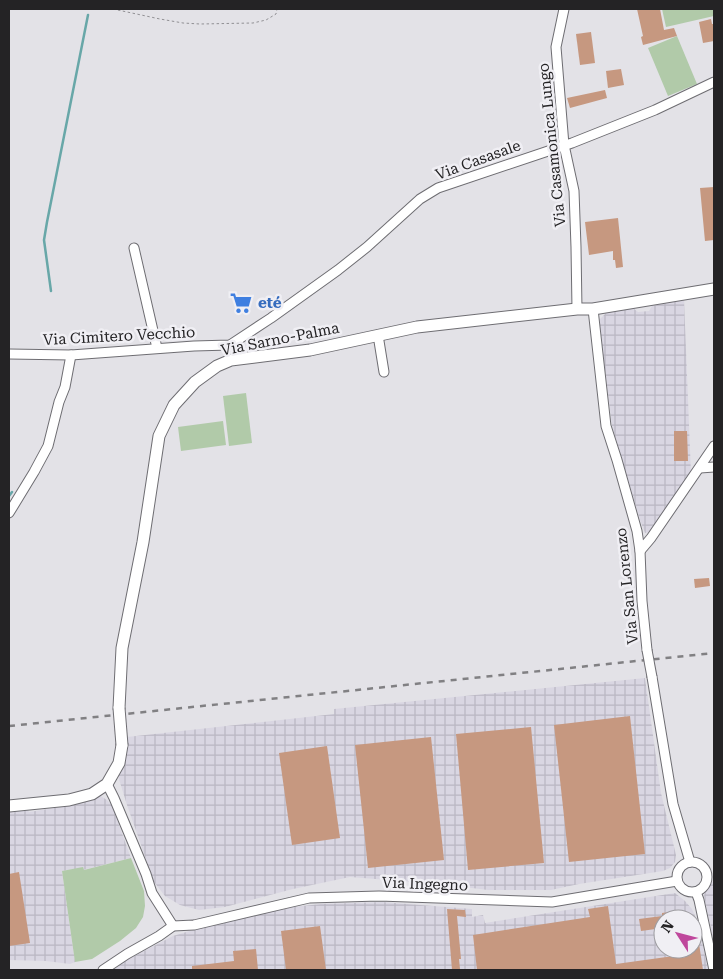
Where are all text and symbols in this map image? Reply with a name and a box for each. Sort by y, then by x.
street label: Via Casamonica Lungo [534,62,570,228]
street label: Via Casasale [433,136,523,184]
supermarket icon: eté [228,290,254,316]
place label: eté [258,294,282,312]
street label: Via Sarno-Palma [219,319,341,359]
street label: Via Cimitero Vecchio [42,323,196,349]
street label: Via San Lorenzo [612,527,642,645]
street label: Via Ingegno [382,874,468,894]
north arrow [653,909,703,959]
text: N [658,917,677,935]

